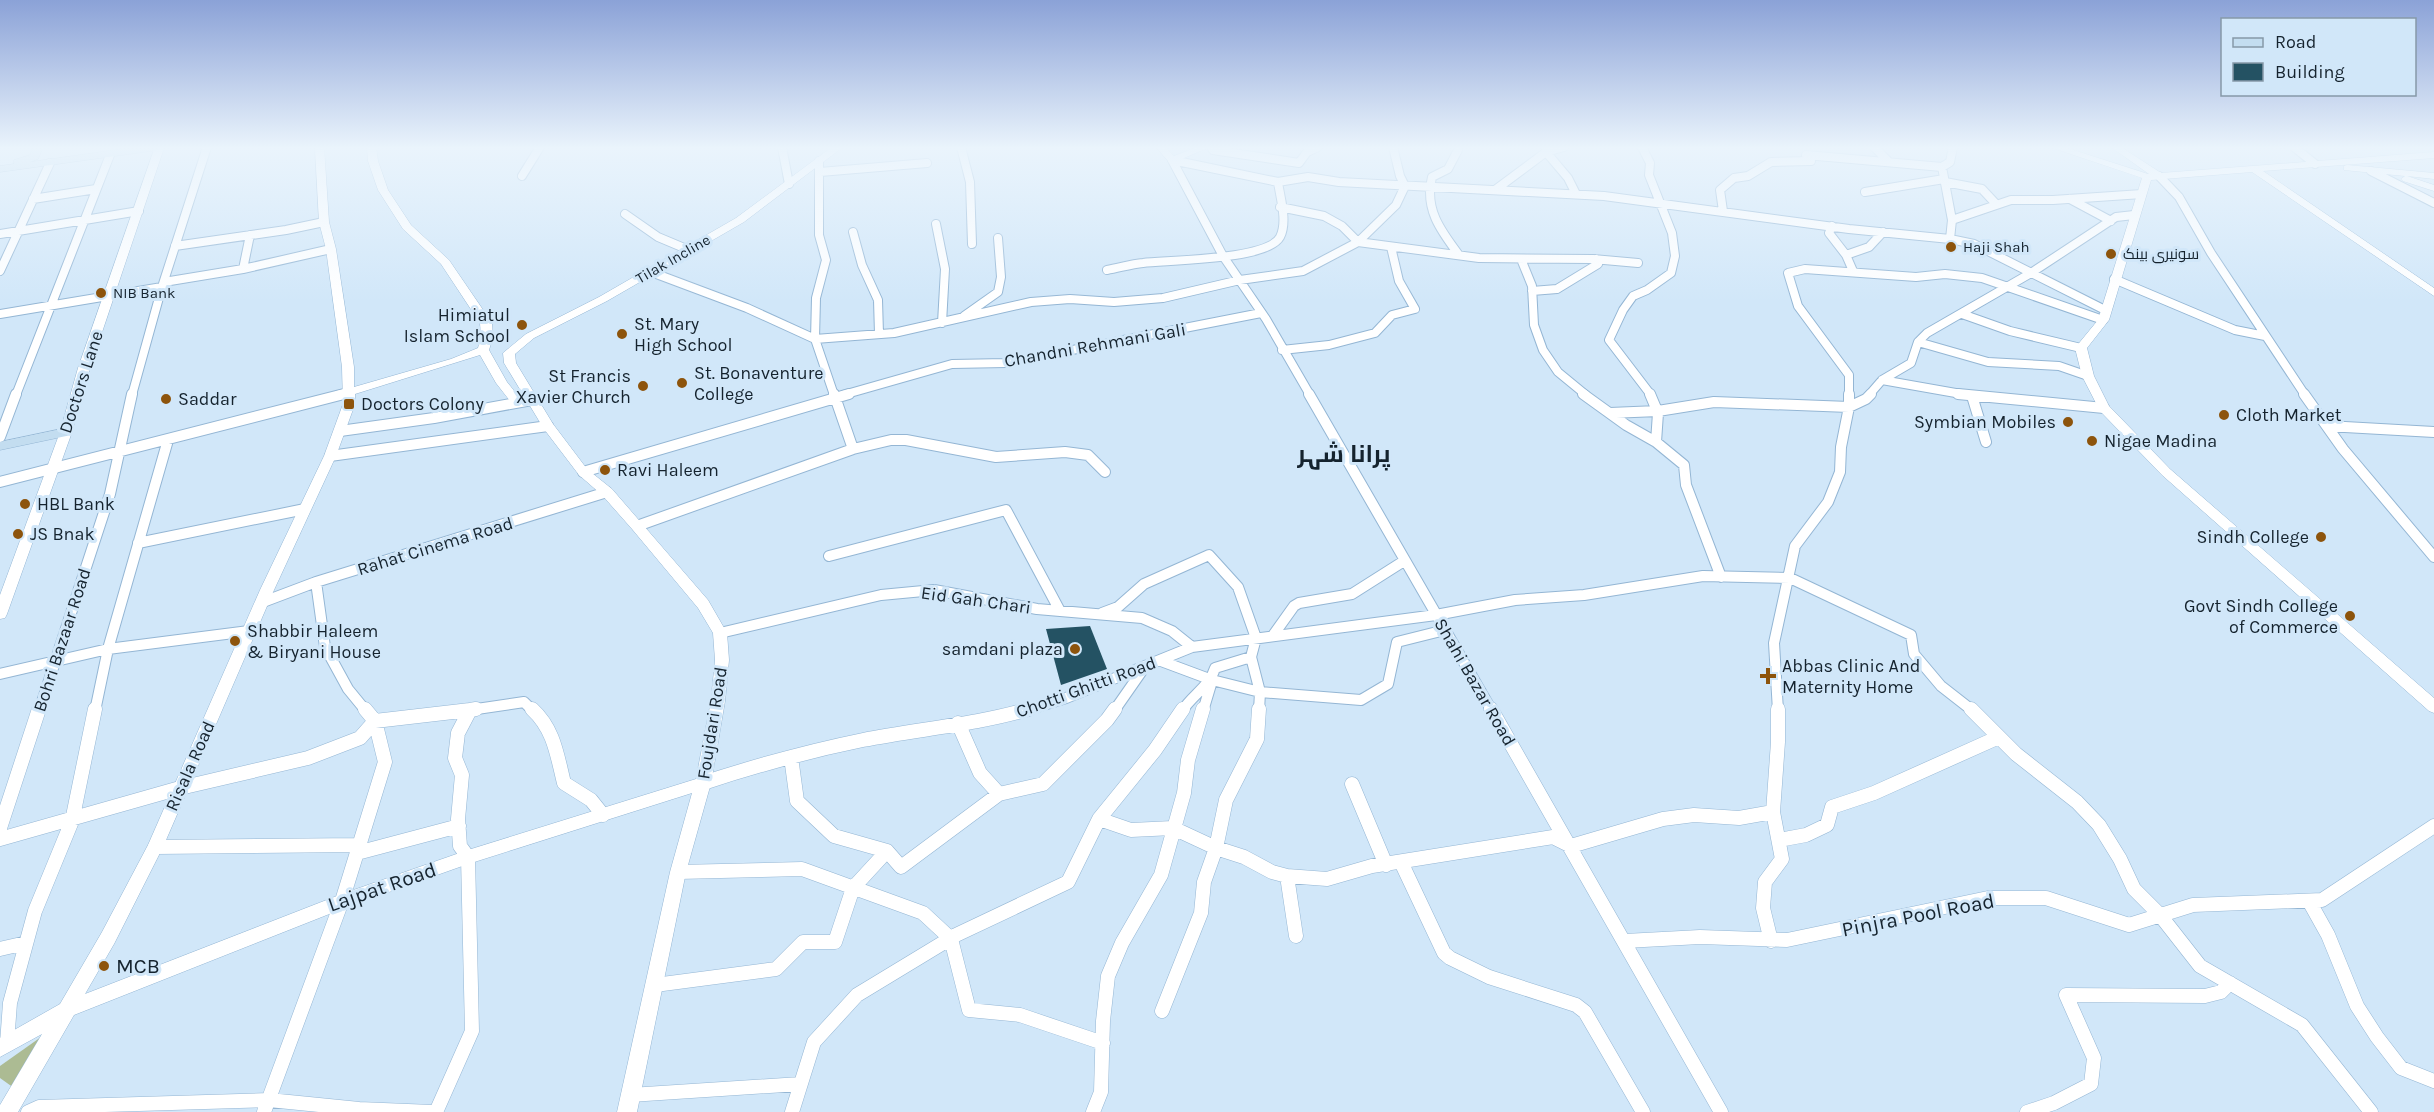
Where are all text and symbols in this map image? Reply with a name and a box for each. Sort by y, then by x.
legend [2221,18,2416,96]
text: Road [2275,31,2316,53]
text: Building [2275,61,2345,83]
street label: Tilak Incline [633,230,713,288]
place label: Haji Shah [1963,238,2029,256]
marker: Haji Shah [1944,240,1958,254]
place label: سونیری بینک [2123,245,2199,264]
marker: سونیری بینک [2104,247,2118,261]
place label: NIB Bank [113,284,175,302]
marker: NIB Bank [94,286,108,300]
place label: Himiatul Islam School [404,304,510,347]
place label: St. Mary High School [634,313,732,356]
marker: Himiatul Islam School [515,318,529,332]
street label: Chandni Rehmani Gali [1002,318,1188,372]
marker: St. Mary High School [615,327,629,341]
street label: Doctors Lane [54,328,108,436]
place label: St. Bonaventure College [694,362,824,405]
place label: St Francis Xavier Church [516,365,631,408]
marker: St. Bonaventure College [675,376,689,390]
marker: St Francis Xavier Church [636,379,650,393]
place label: Saddar [178,388,237,410]
marker: Saddar [159,392,173,406]
place label: Doctors Colony [361,393,484,415]
marker: Doctors Colony [342,397,356,411]
place label: Cloth Market [2236,404,2342,426]
marker: Cloth Market [2217,408,2231,422]
place label: Symbian Mobiles [1914,411,2056,433]
marker: Symbian Mobiles [2061,415,2075,429]
place label: Nigae Madina [2104,430,2217,452]
marker: Nigae Madina [2085,434,2099,448]
district label: پرانا شہر [1296,440,1391,471]
place label: Ravi Haleem [617,459,719,481]
marker: Ravi Haleem [598,463,612,477]
place label: HBL Bank [37,493,115,515]
marker: HBL Bank [18,497,32,511]
street label: Rahat Cinema Road [354,512,516,580]
place label: JS Bnak [30,523,95,545]
place label: Sindh College [2196,526,2309,548]
marker: JS Bnak [11,527,25,541]
marker: Sindh College [2314,530,2328,544]
street label: Bohri Bazaar Road [28,565,96,715]
street label: Eid Gah Chari [920,581,1032,619]
place label: Govt Sindh College of Commerce [2184,595,2338,638]
marker: Govt Sindh College of Commerce [2343,609,2357,623]
street label: Shahi Bazar Road [1429,614,1521,750]
place label: Shabbir Haleem & Biryani House [247,620,381,663]
marker: Shabbir Haleem & Biryani House [228,634,242,648]
place label: samdani plaza [942,638,1063,660]
marker: samdani plaza [1068,642,1082,656]
street label: Chotti Ghitti Road [1013,651,1159,723]
place label: Abbas Clinic And Maternity Home [1782,655,1920,698]
street label: Foujdari Road [692,665,732,781]
marker: Abbas Clinic And Maternity Home [1759,667,1777,685]
street label: Risala Road [160,717,220,815]
street label: Lajpat Road [325,857,439,917]
street label: Pinjra Pool Road [1840,888,1996,942]
place label: MCB [116,954,160,978]
marker: MCB [97,959,111,973]

